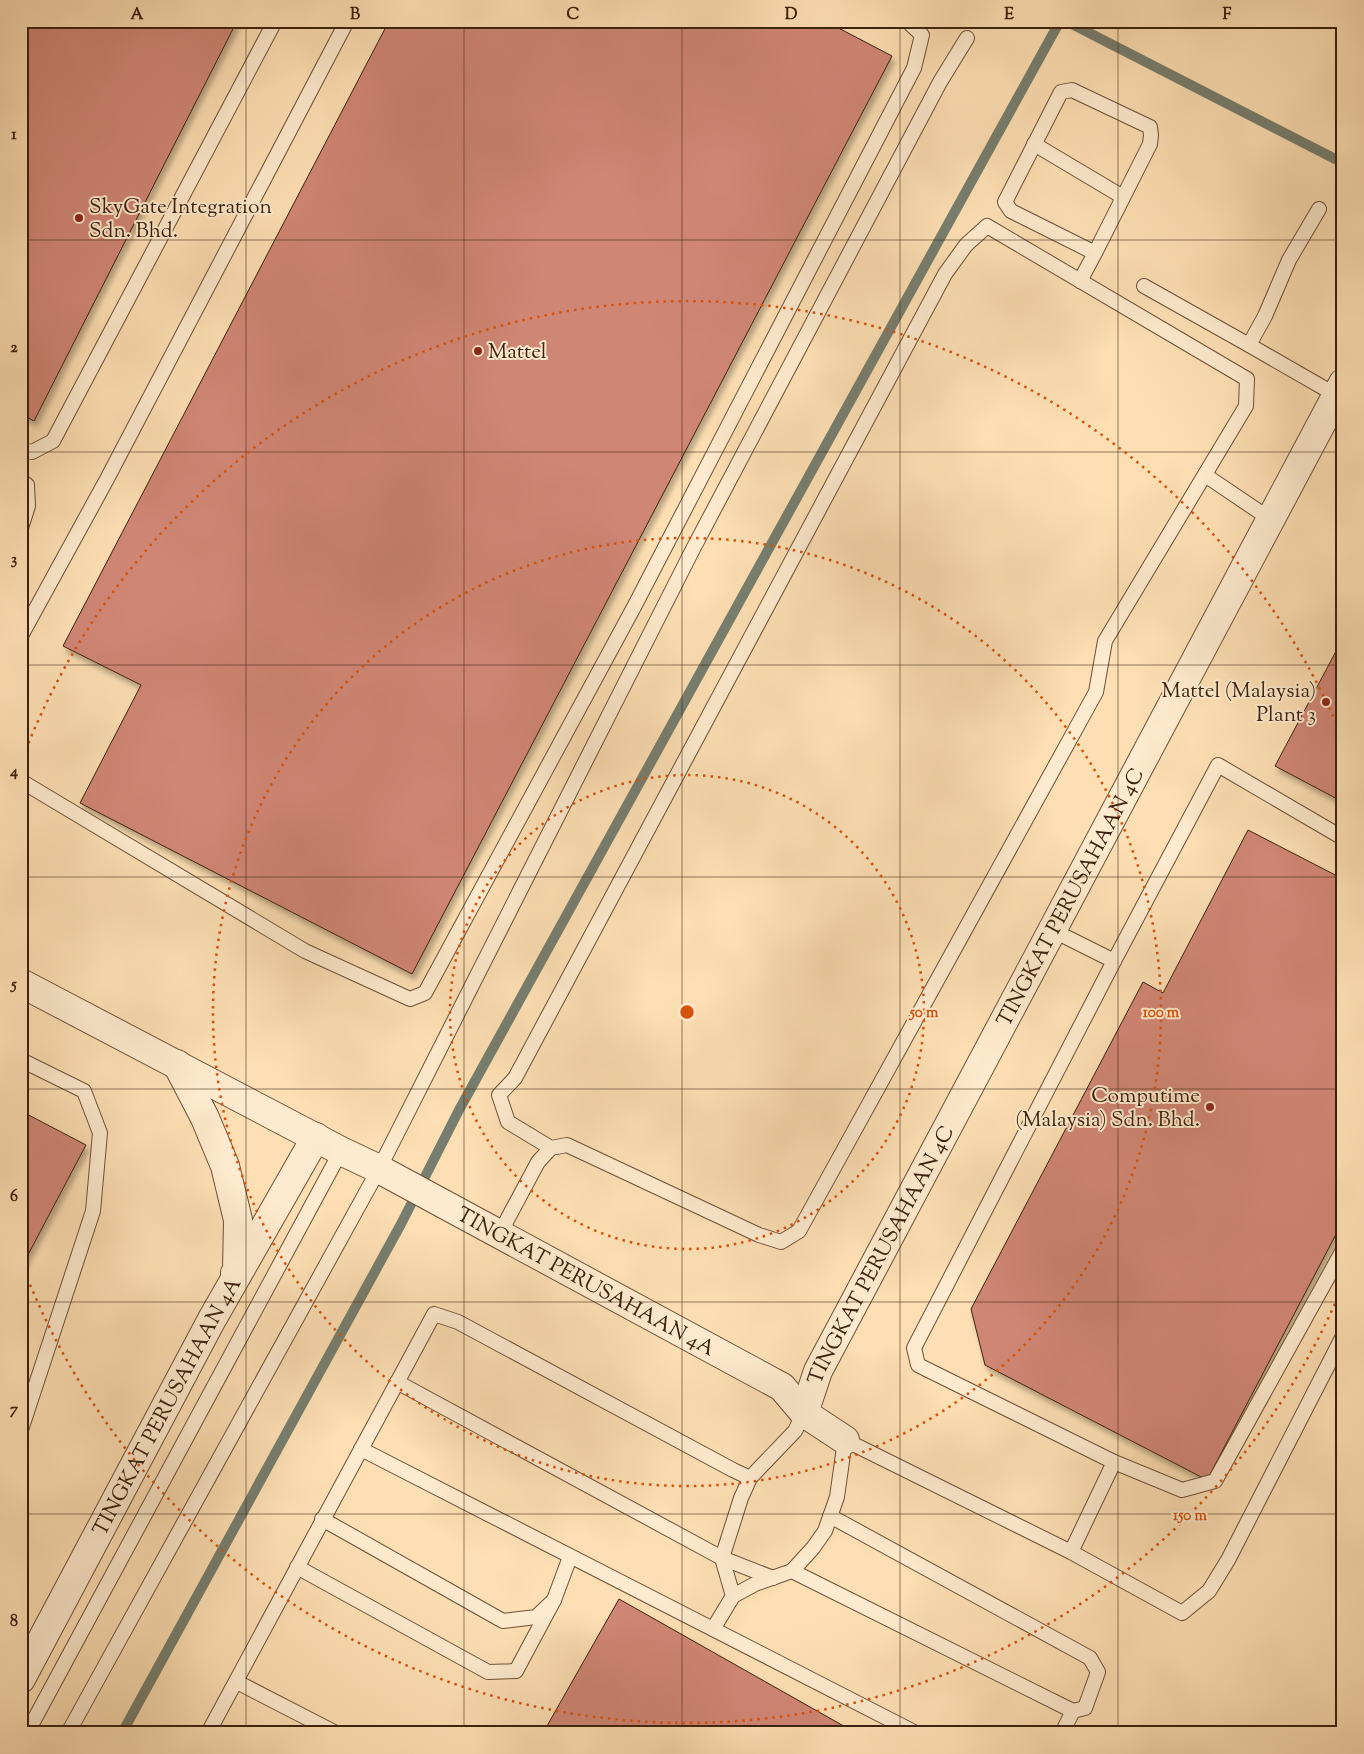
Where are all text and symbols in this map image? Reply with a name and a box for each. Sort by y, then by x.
text: A [131,4,144,27]
text: B [350,4,360,27]
text: C [567,4,580,27]
text: D [785,4,798,27]
text: E [1004,4,1014,27]
text: F [1223,4,1232,27]
text: 1 [11,124,17,147]
place label: SkyGate Integration Sdn. Bhd. [89,193,272,247]
marker: SkyGate Integration Sdn. Bhd. [73,212,85,224]
text: 2 [10,337,18,360]
place label: Mattel [488,338,547,368]
marker: Mattel [472,345,484,357]
text: 3 [11,549,18,572]
place label: Mattel (Malaysia) Plant 3 [1162,677,1316,731]
marker: Mattel (Malaysia) Plant 3 [1320,696,1332,708]
text: 4 [9,761,18,784]
street label: TINGKAT PERUSAHAAN 4C [991,763,1153,1033]
text: 5 [9,974,17,997]
centre of rings [678,1003,696,1021]
text: 50 m [909,1003,939,1024]
text: 100 m [1143,1003,1180,1024]
place label: Computime (Malaysia) Sdn. Bhd. [1015,1082,1200,1136]
marker: Computime (Malaysia) Sdn. Bhd. [1204,1101,1216,1113]
street label: TINGKAT PERUSAHAAN 4C [802,1121,963,1389]
text: 6 [10,1186,18,1209]
street label: TINGKAT PERUSAHAAN 4A [451,1201,720,1365]
street label: TINGKAT PERUSAHAAN 4A [87,1272,250,1542]
text: 7 [10,1399,19,1422]
text: 150 m [1173,1506,1207,1527]
text: 8 [10,1611,18,1634]

